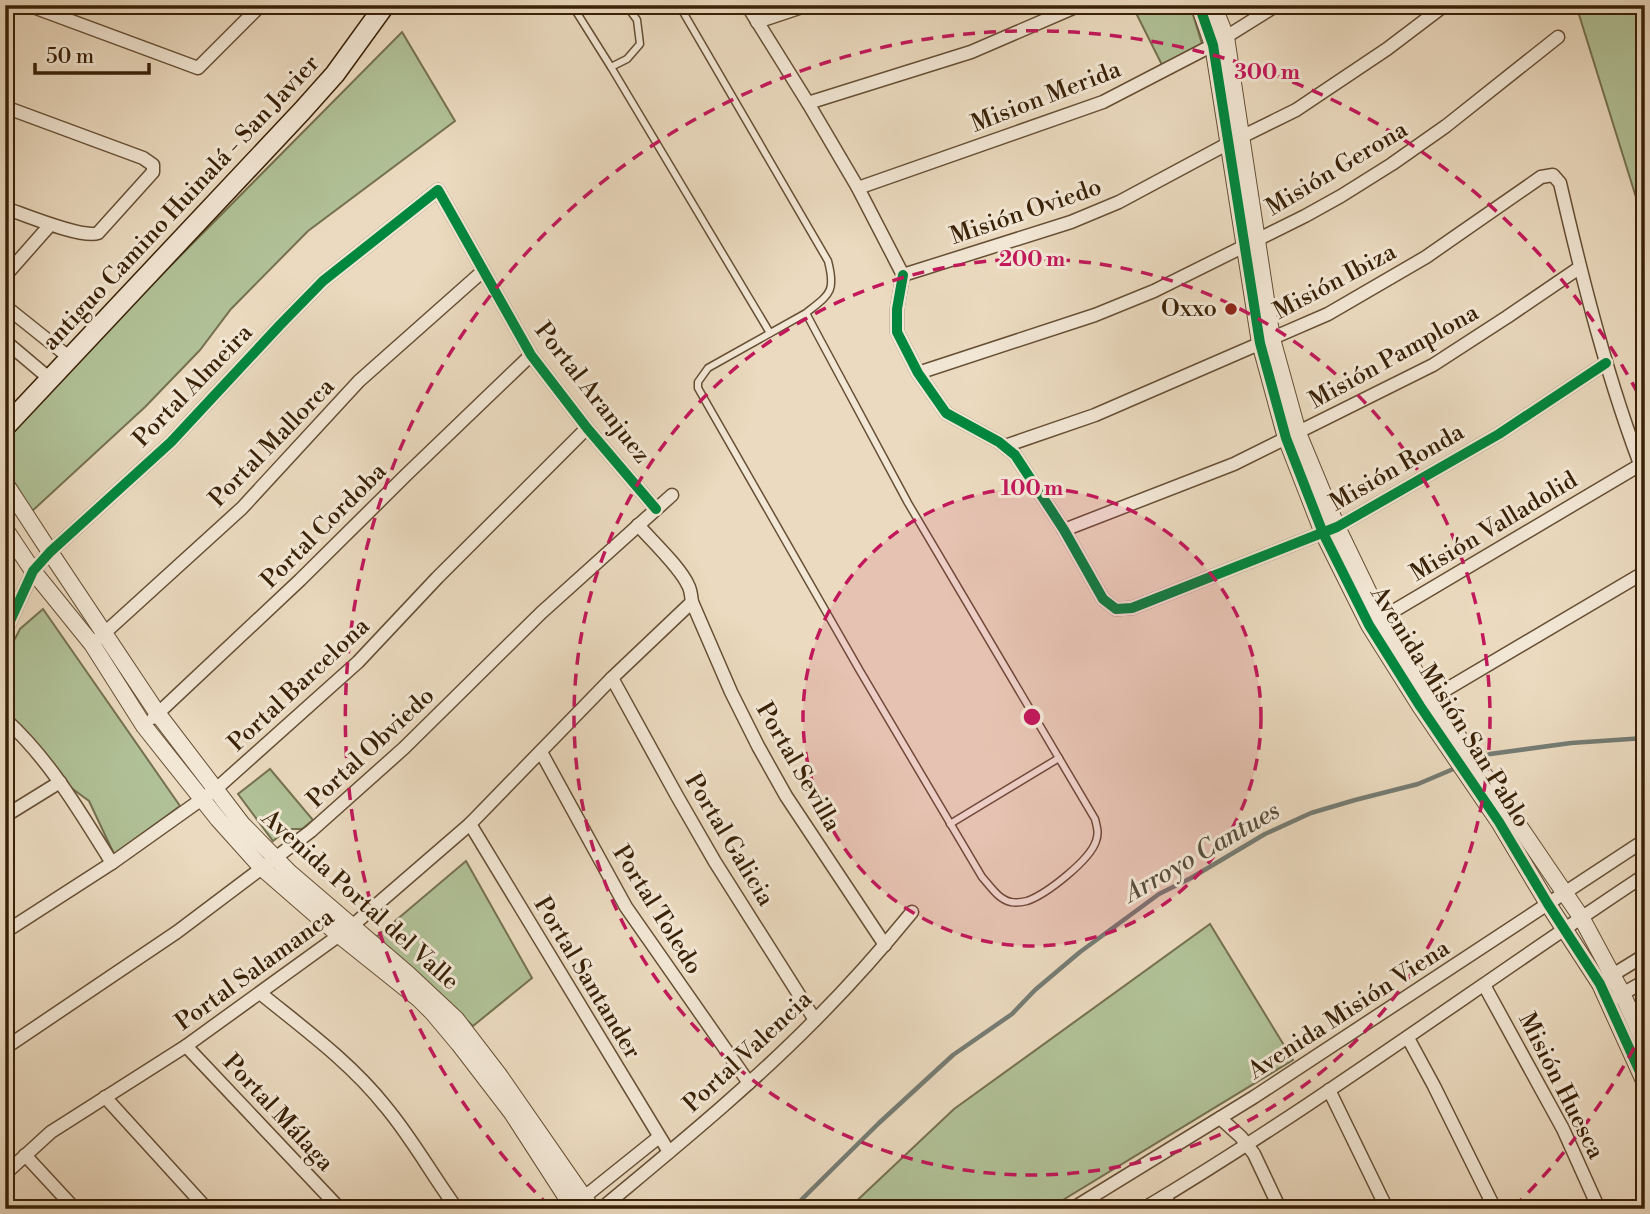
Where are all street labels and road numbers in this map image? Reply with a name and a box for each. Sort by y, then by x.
street label: antiguo Camino Huinalá - San Javier [36,49,326,357]
street label: Mision Merida [967,54,1126,139]
street label: Misión Gerona [1261,114,1414,223]
street label: Misión Oviedo [946,172,1106,252]
street label: Misión Ibiza [1269,237,1402,327]
street label: Misión Pamplona [1304,298,1485,416]
street label: Portal Aranjuez [528,316,656,470]
street label: Portal Almeira [127,318,260,454]
street label: Portal Mallorca [203,372,342,514]
street label: Misión Ronda [1324,417,1470,519]
street label: Portal Cordoba [255,456,394,595]
street label: Misión Valladolid [1405,465,1583,589]
street label: Avenida Misión San Pablo [1363,580,1537,833]
street label: Portal Barcelona [222,611,377,758]
street label: Portal Obviedo [301,681,441,815]
street label: Portal Sevilla [749,697,848,838]
street label: Portal Galicia [678,768,781,912]
street label: Avenida Portal del Valle [254,803,465,997]
street label: Portal Toledo [605,840,709,980]
street label: Portal Santander [527,891,647,1065]
street label: Portal Salamanca [170,902,341,1038]
street label: Avenida Misión Viena [1242,933,1456,1087]
street label: Portal Valencia [677,984,819,1119]
street label: Misión Huesca [1511,1008,1611,1165]
street label: Portal Málaga [216,1048,341,1179]

